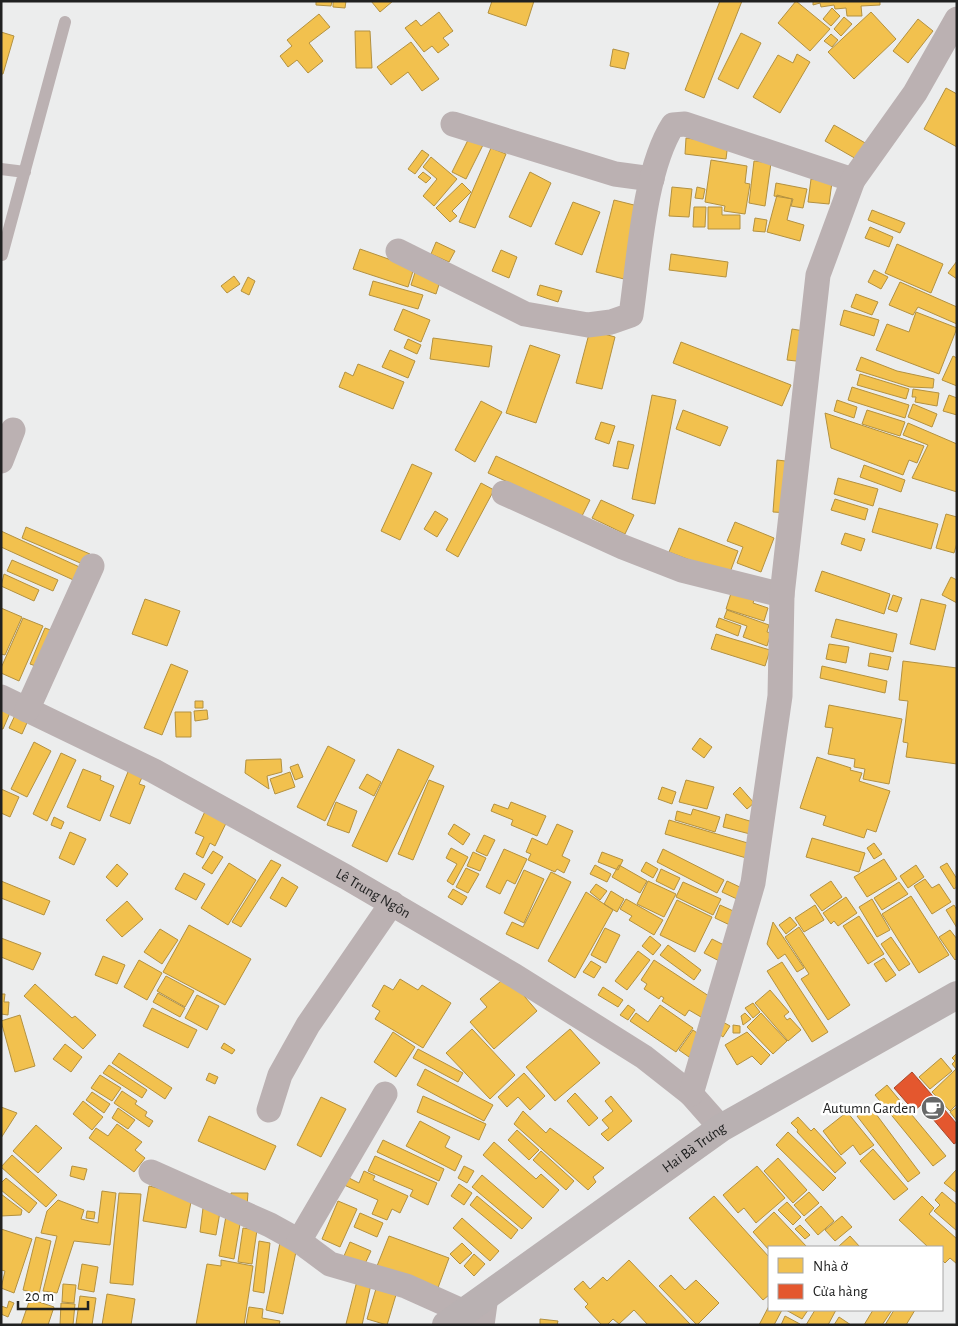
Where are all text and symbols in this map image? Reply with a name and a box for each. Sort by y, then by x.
street label: Lê Trung Ngôn [333,866,413,921]
cafe icon: Autumn Garden [920,1095,946,1121]
place label: Autumn Garden [823,1101,916,1116]
street label: Hai Bà Trưng [659,1120,729,1176]
legend [768,1246,943,1311]
text: Nhà ở [813,1259,848,1274]
scale bar [18,1278,88,1310]
text: Cửa hàng [813,1284,868,1299]
text: 20 m [25,1289,54,1304]

